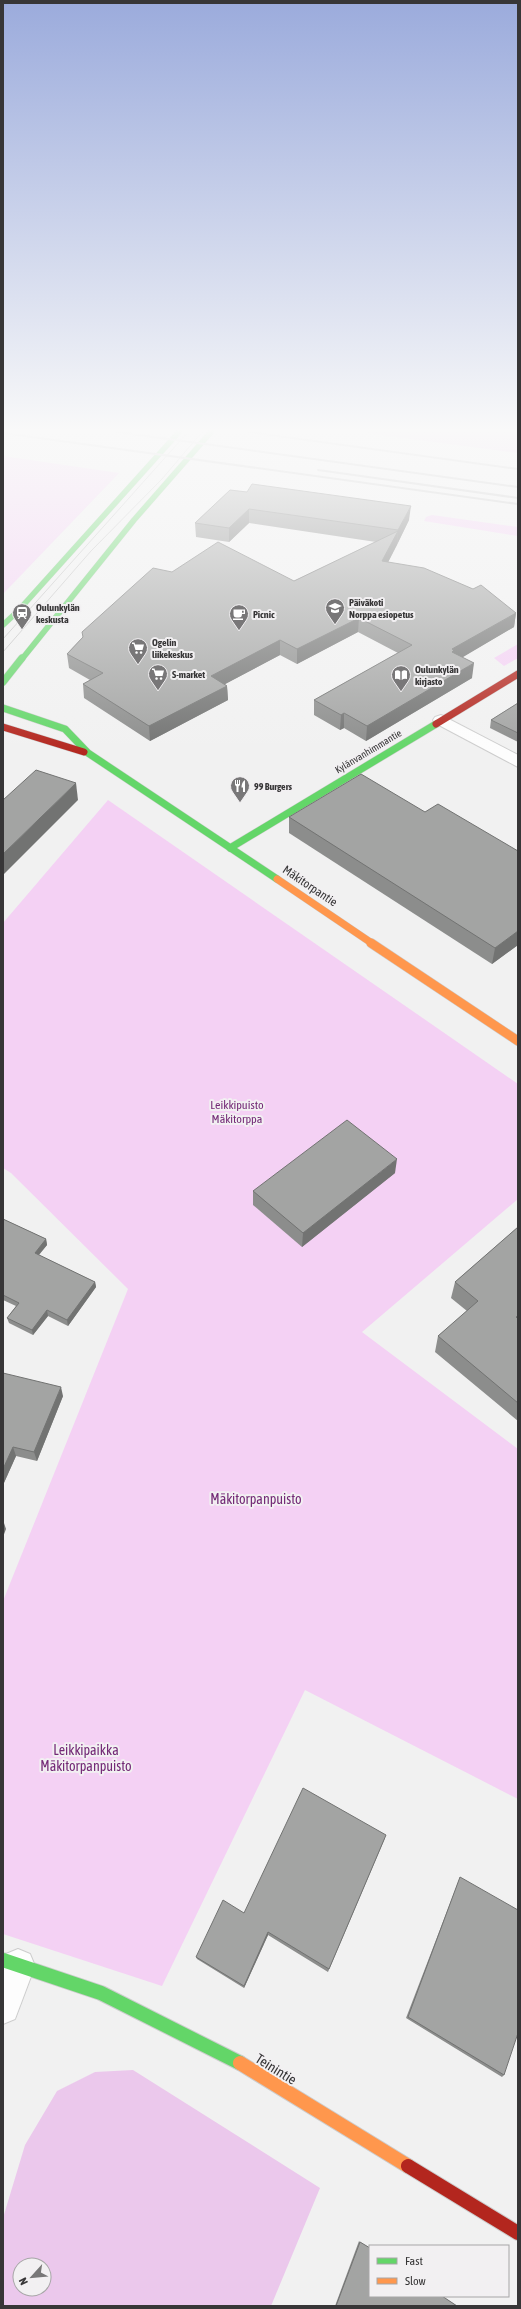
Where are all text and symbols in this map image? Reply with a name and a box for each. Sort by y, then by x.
school or university icon: Päiväkoti Norppa esiopetus [324,597,346,625]
place label: Päiväkoti Norppa esiopetus [349,597,414,620]
station icon: Oulunkylän keskusta [11,602,33,630]
place label: Oulunkylän keskusta [36,602,80,625]
cafe icon: Picnic [228,603,250,631]
place label: Picnic [253,609,275,620]
supermarket icon: Ogelin liikekeskus [127,637,149,665]
place label: Ogelin liikekeskus [152,637,193,660]
supermarket icon: S-market [147,663,169,691]
library icon: Oulunkylän kirjasto [390,664,412,692]
place label: Oulunkylän kirjasto [415,664,459,687]
place label: S-market [172,669,205,680]
street label: Kylänvanhimmantie [333,727,404,776]
restaurant icon: 99 Burgers [229,775,251,803]
place label: 99 Burgers [254,781,293,792]
street label: Mäkitorpantie [280,863,340,909]
park label: Leikkipuisto Mäkitorppa [210,1098,264,1126]
park label: Mäkitorpanpuisto [210,1491,302,1507]
park label: Leikkipaikka Mäkitorpanpuisto [40,1742,132,1774]
street label: Teinintie [253,2050,299,2088]
legend [369,2245,509,2297]
text: Fast [405,2254,423,2268]
north arrow [12,2257,52,2297]
text: Slow [405,2274,426,2288]
text: N [16,2276,30,2287]

